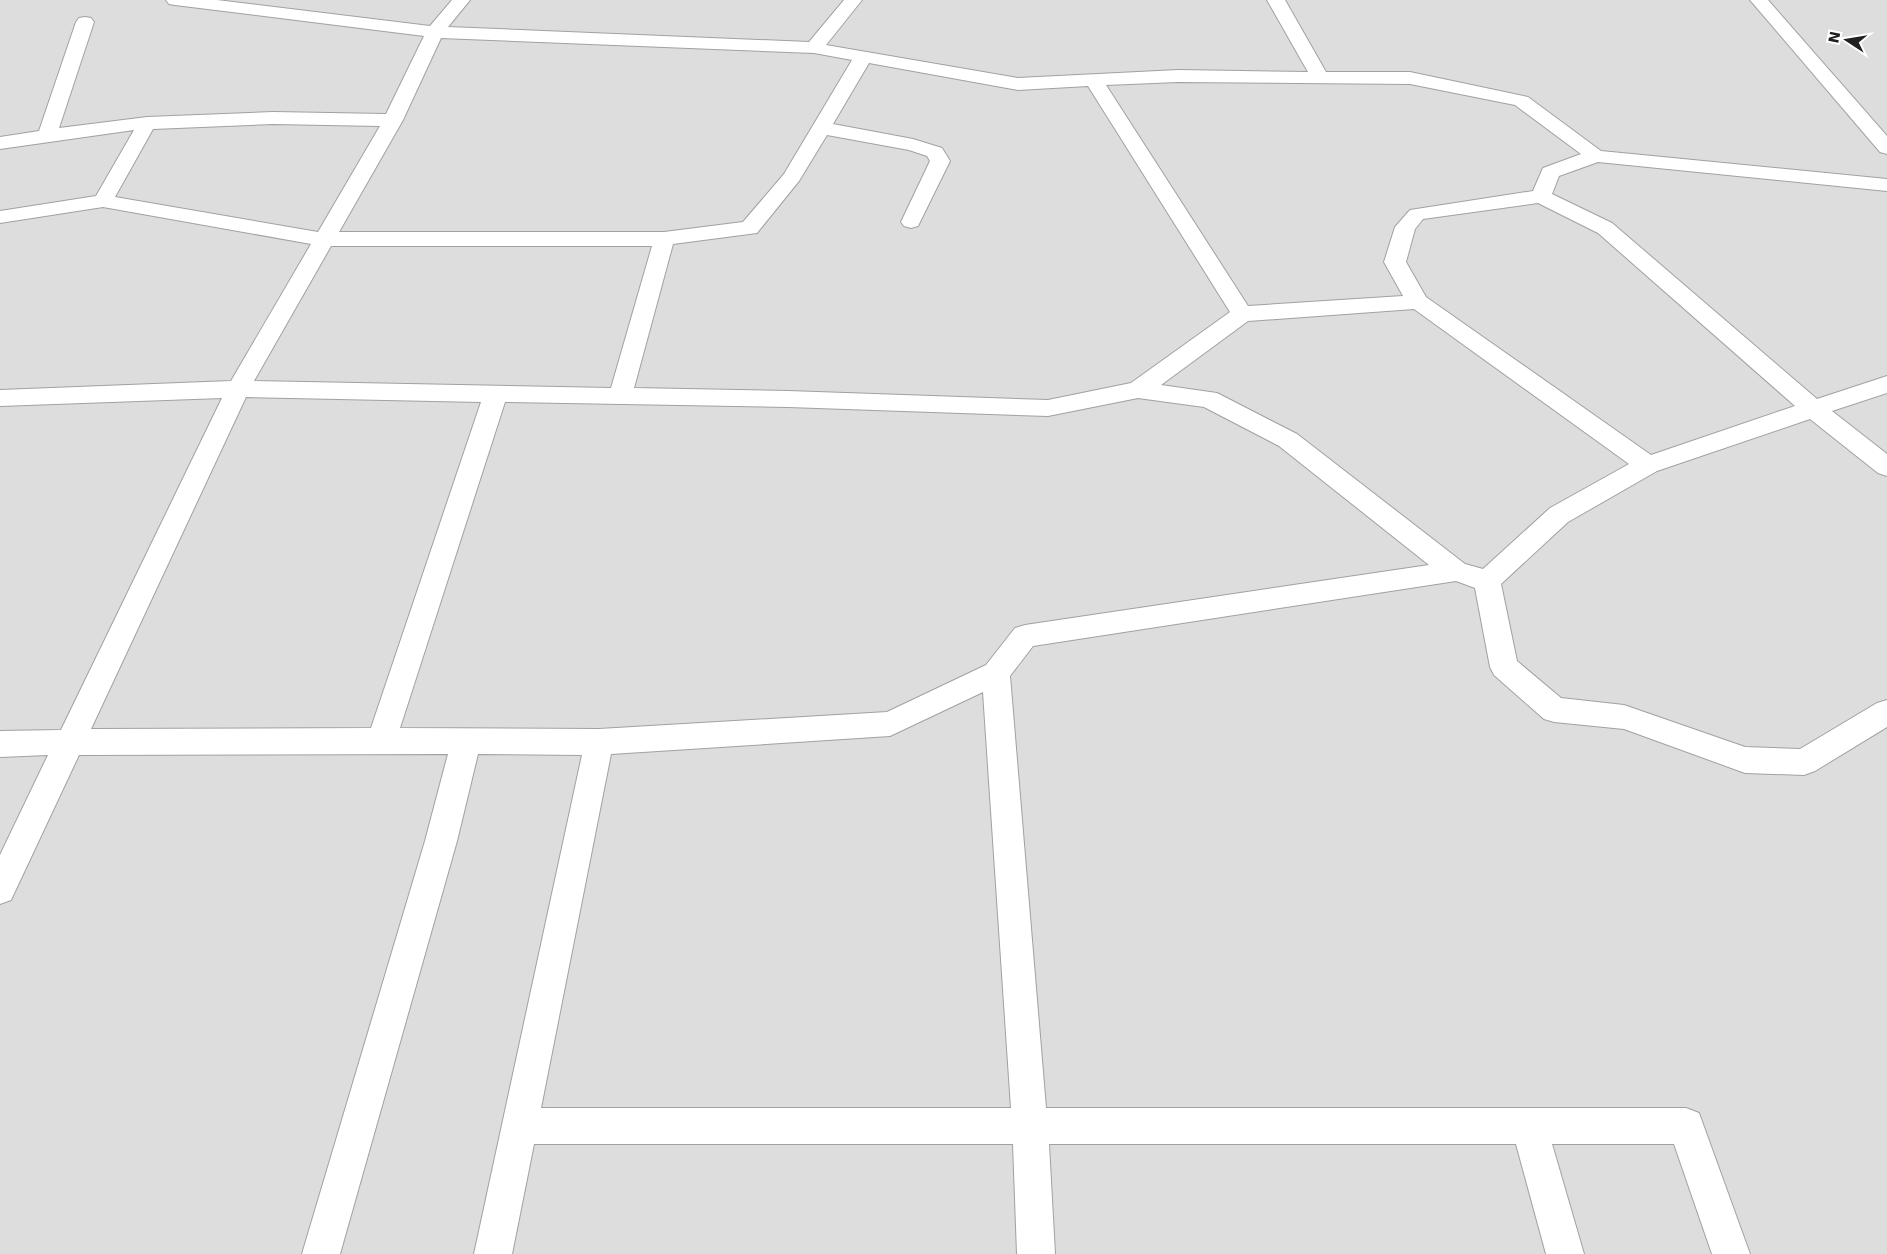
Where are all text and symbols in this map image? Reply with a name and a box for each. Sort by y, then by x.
north arrow [1822,15,1872,65]
text: N [1825,30,1843,45]

